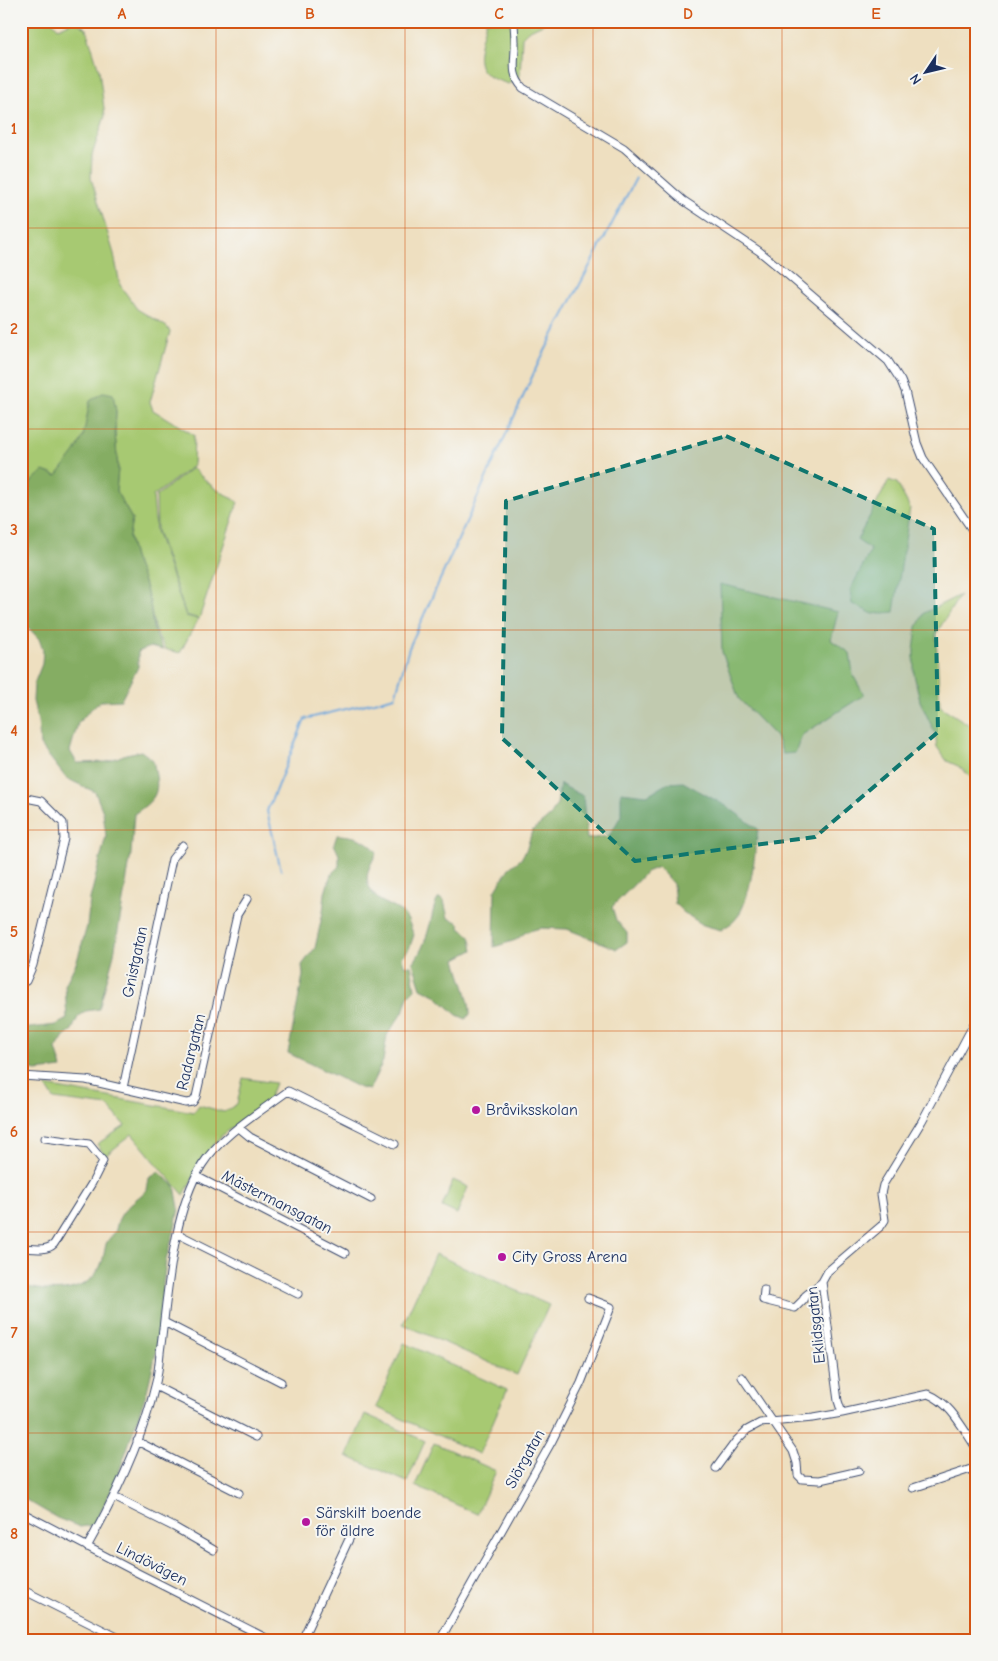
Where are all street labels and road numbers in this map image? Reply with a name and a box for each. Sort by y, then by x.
street label: Gnistgatan [119,925,151,999]
street label: Radargatan [173,1012,209,1092]
street label: Mästermansgatan [219,1166,335,1238]
street label: Eklidsgatan [803,1285,829,1365]
street label: Slörgatan [501,1426,549,1492]
street label: Lindövägen [114,1538,190,1590]

